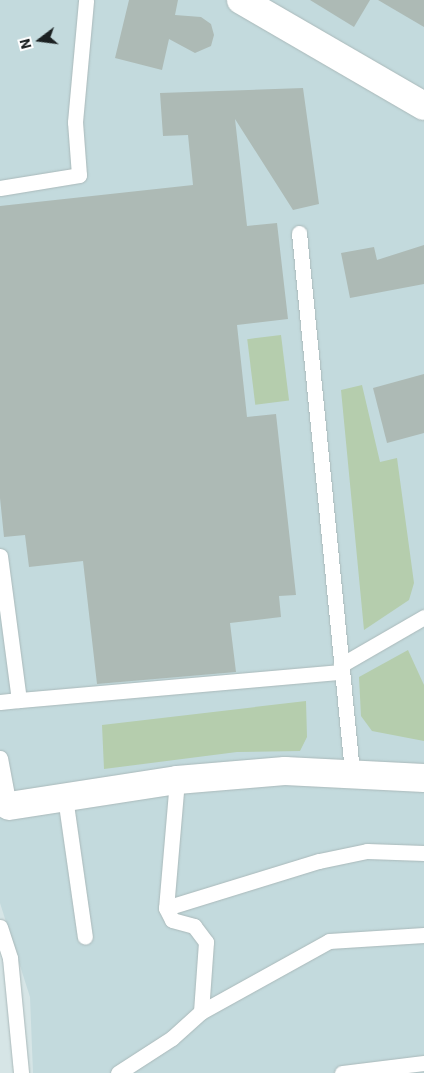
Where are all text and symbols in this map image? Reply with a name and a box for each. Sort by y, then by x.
north arrow [15,15,65,65]
text: N [16,37,36,51]

